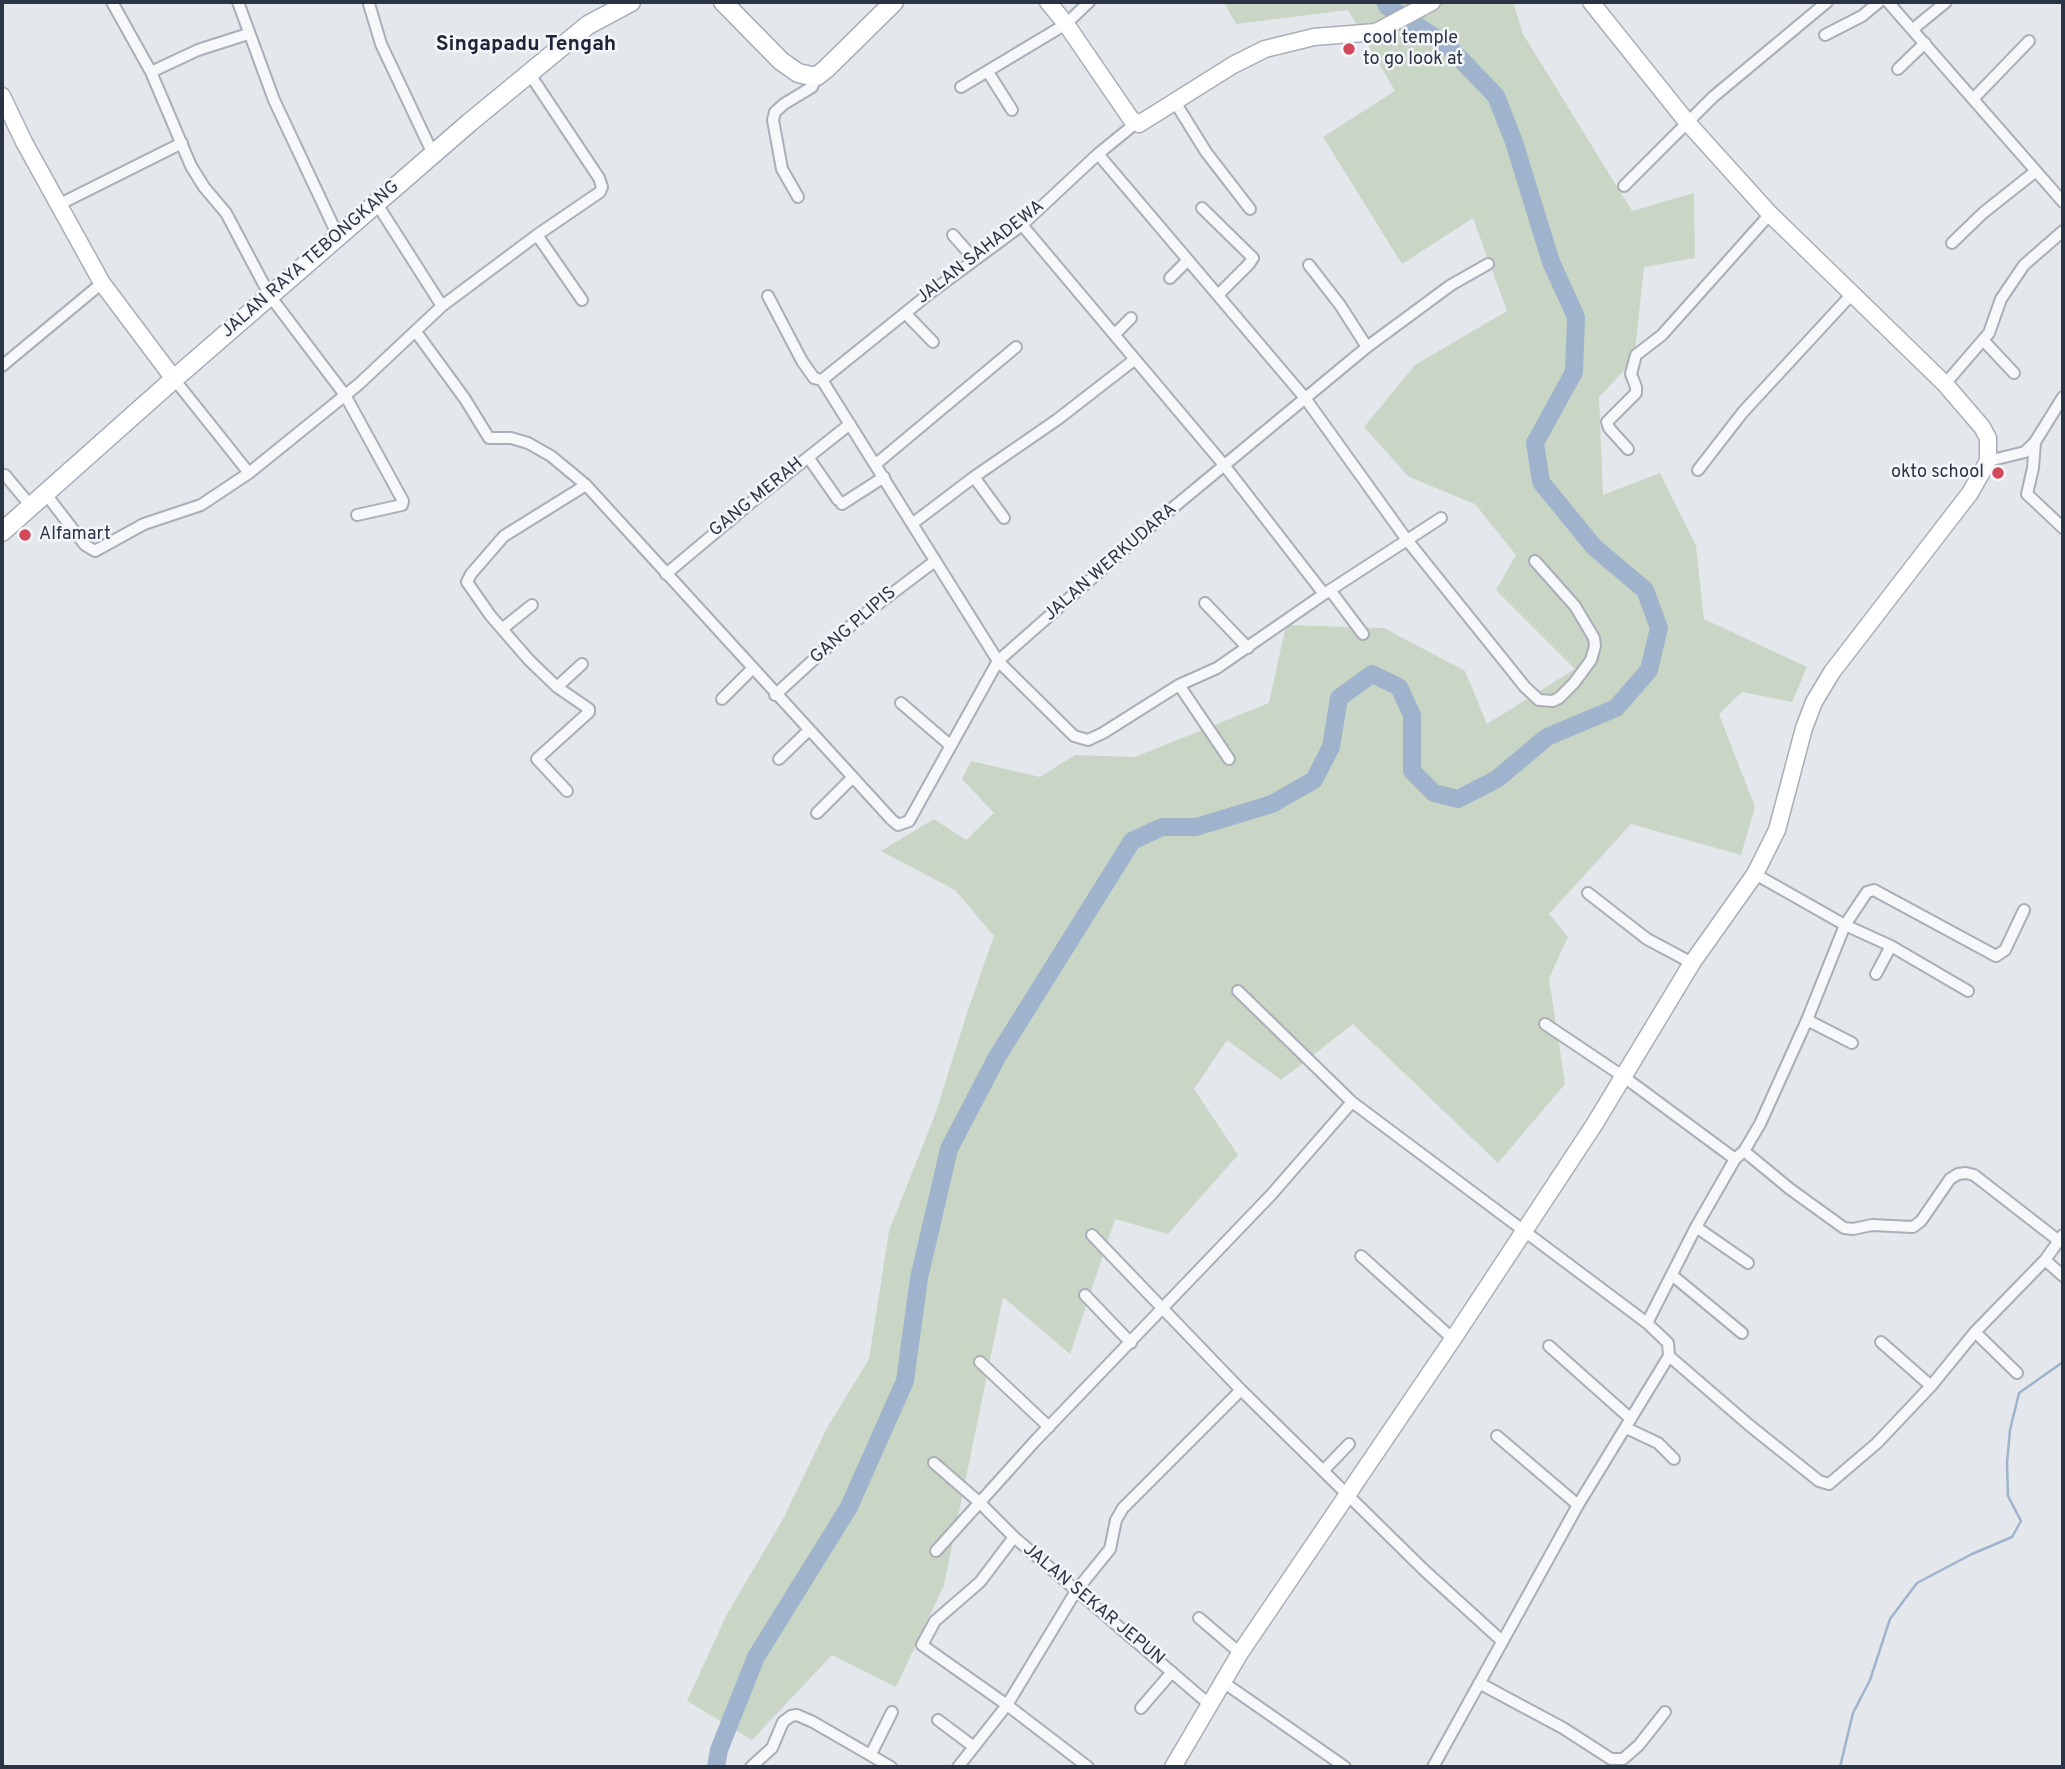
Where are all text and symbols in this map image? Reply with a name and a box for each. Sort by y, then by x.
place label: cool temple to go look at [1363,28,1463,70]
district label: Singapadu Tengah [436,33,616,59]
marker: cool temple to go look at [1341,41,1357,57]
street label: JALAN RAYA TEBONGKANG [218,177,404,343]
street label: JALAN SAHADEWA [913,197,1049,309]
street label: GANG MERAH [706,454,808,542]
place label: okto school [1891,462,1984,484]
marker: okto school [1990,465,2006,481]
street label: JALAN WERKUDARA [1040,500,1182,626]
place label: Alfamart [39,524,111,546]
marker: Alfamart [17,527,33,543]
street label: GANG PLIPIS [807,583,901,669]
street label: JALAN SEKAR JEPUN [1018,1539,1168,1671]

